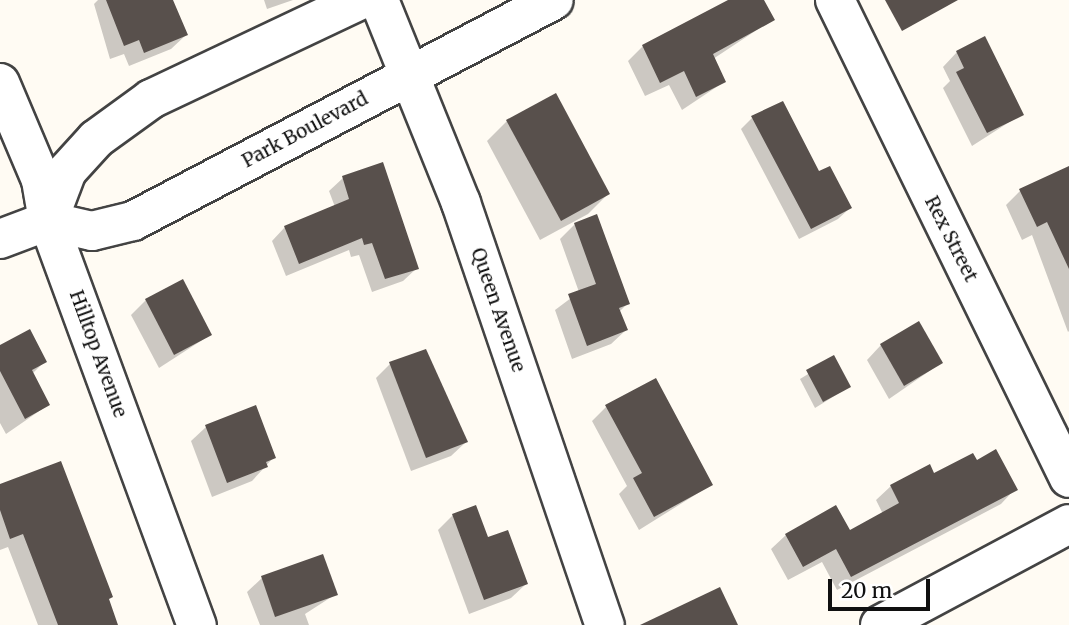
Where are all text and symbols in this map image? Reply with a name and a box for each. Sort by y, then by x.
street label: Park Boulevard [238,87,372,173]
street label: Rex Street [920,192,982,286]
street label: Queen Avenue [466,245,530,375]
street label: Hilltop Avenue [64,287,132,421]
scale bar [831,566,932,610]
text: 20 m [841,577,892,604]

